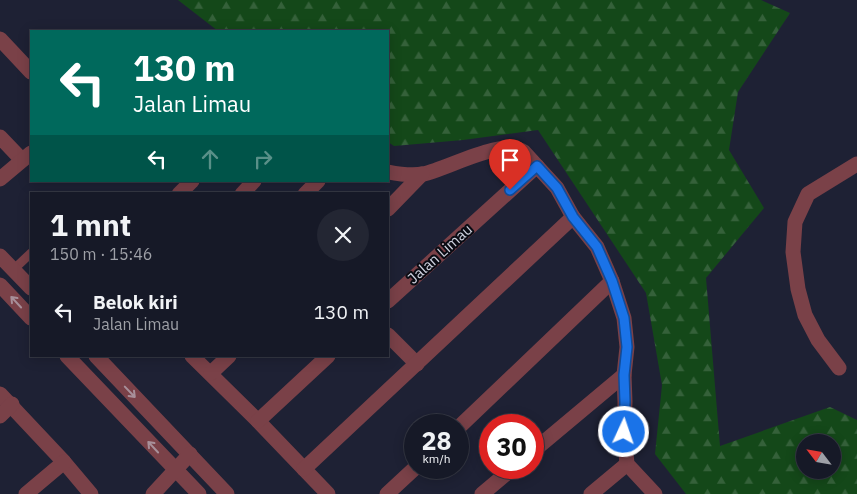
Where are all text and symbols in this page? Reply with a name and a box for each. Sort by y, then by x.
text: 130 m [133,45,236,91]
icon: left [50,50,115,115]
text: Jalan Limau [133,89,251,118]
pin [489,139,531,190]
icon: left [143,145,171,173]
icon: ahead [196,145,224,173]
icon: right [249,145,277,173]
icon: arrive [496,146,524,174]
text: 1 mnt [50,205,131,244]
button: close [317,209,369,261]
street label: Jalan Limau [403,220,476,288]
text: 150 m · 15:46 [50,244,152,264]
text: Belok kiri [93,290,178,314]
one-way arrow [10,295,22,308]
icon: left [50,298,78,326]
text: 130 m [314,300,369,324]
text: Jalan Limau [93,314,179,334]
one-way arrow [124,385,136,398]
position arrow [597,405,649,457]
speed limit sign: 30 [479,414,544,479]
text: 28 [421,424,452,457]
north arrow [796,434,841,479]
map controls [796,434,841,479]
one-way arrow [147,440,159,453]
text: km/h [422,451,451,466]

